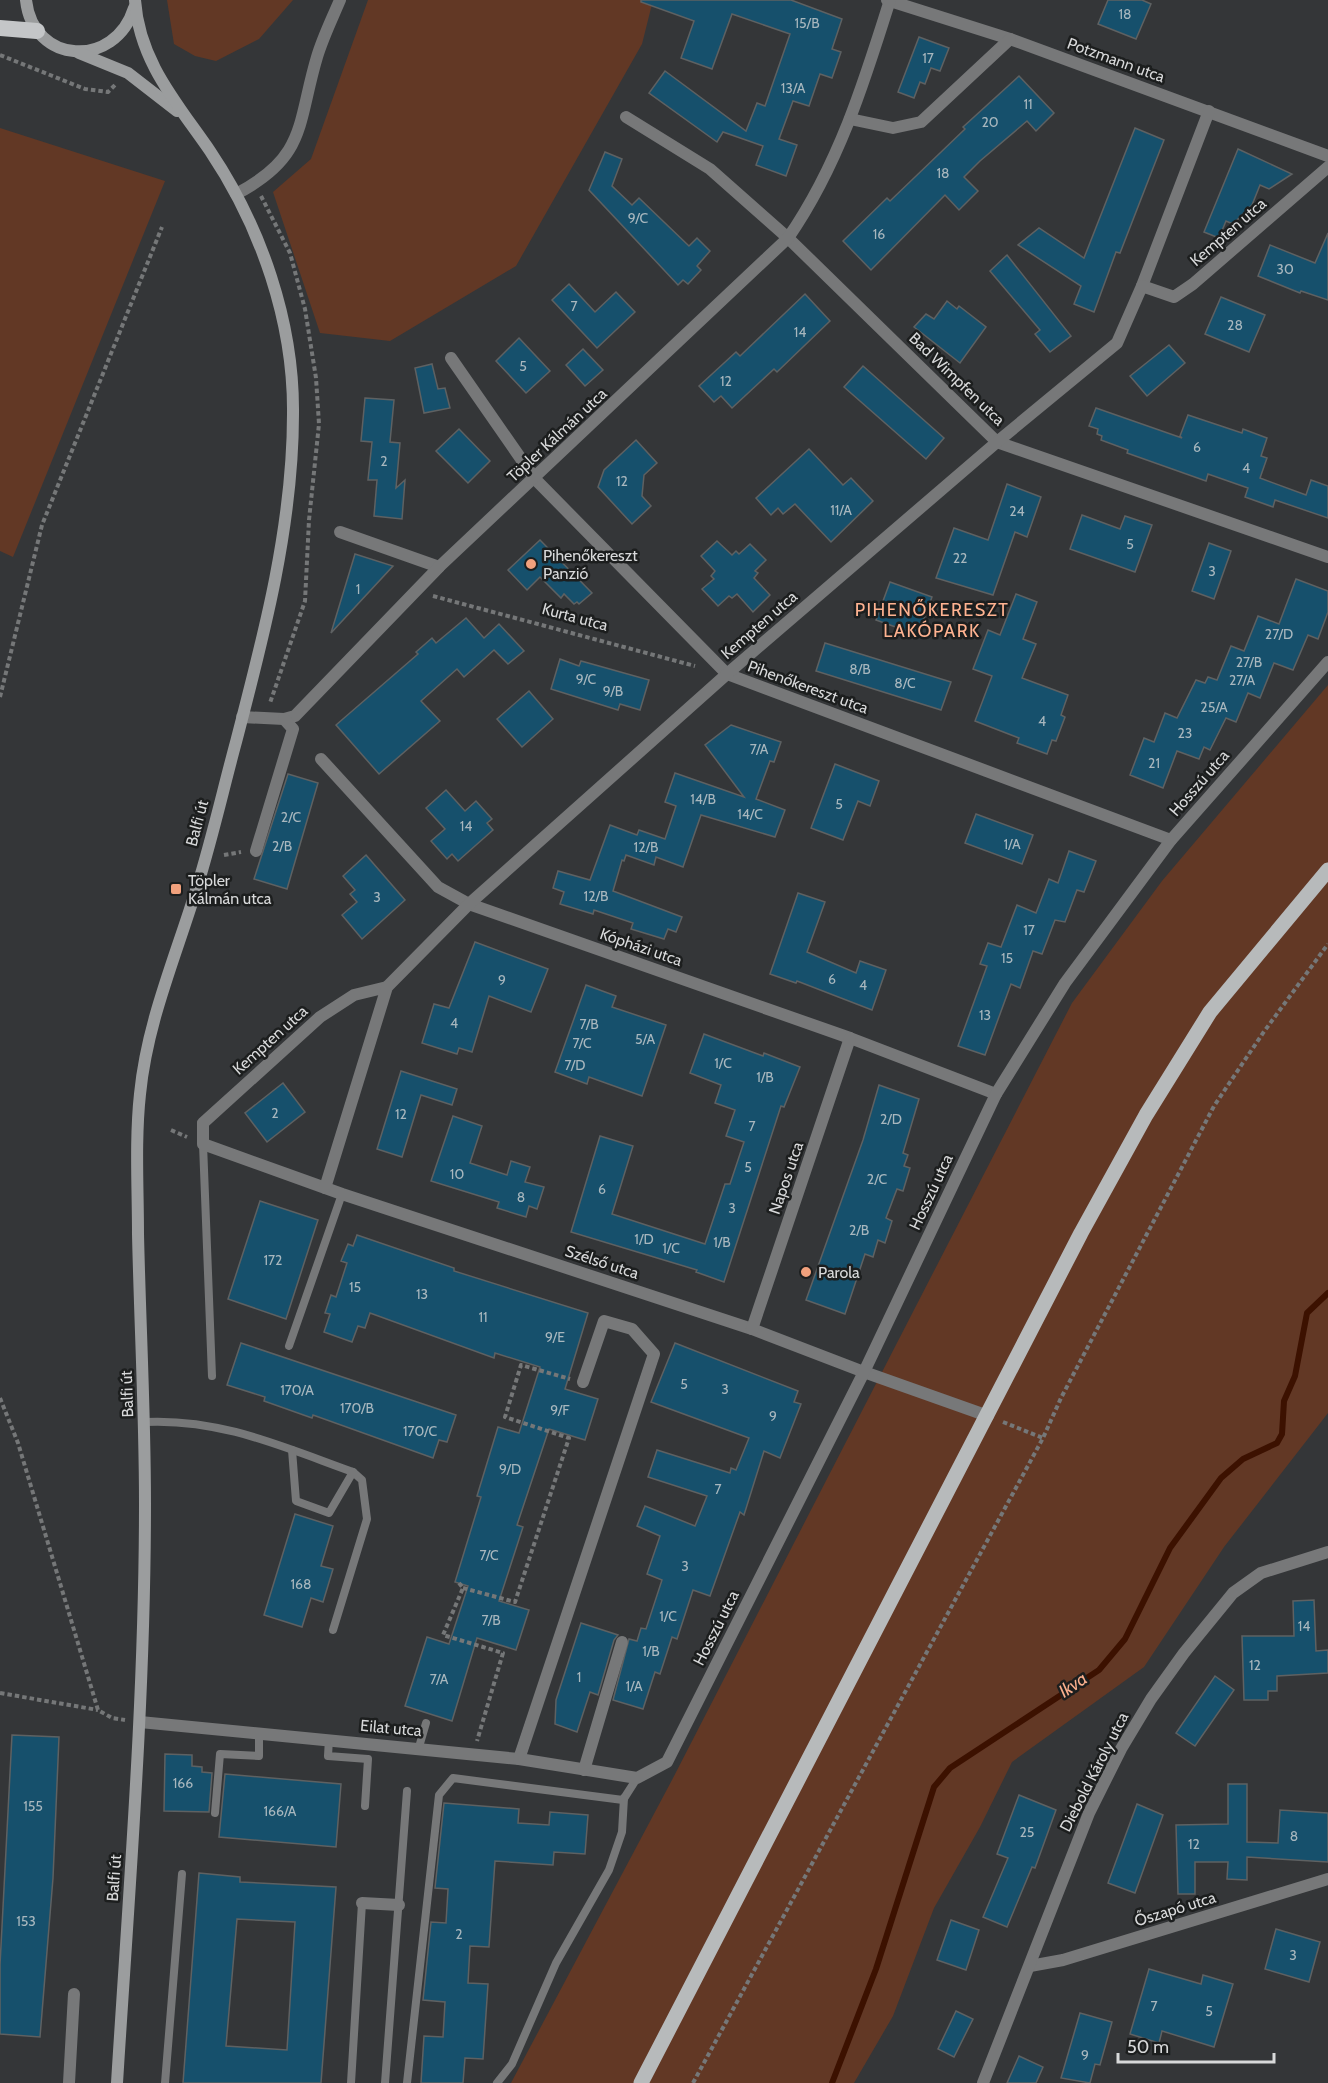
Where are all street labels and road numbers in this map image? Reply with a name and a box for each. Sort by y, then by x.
street label: Potzmann utca [1065,34,1168,87]
street label: Kempten utca [1186,194,1270,270]
street label: Bad Wimpfen utca [905,329,1009,430]
street label: Töpler Kálmán utca [503,384,611,486]
street label: Kempten utca [717,587,801,663]
street label: Kurta utca [540,599,610,635]
street label: Pihenőkereszt utca [745,656,871,718]
street label: Hosszú utca [1165,746,1233,820]
street label: Balfi út [182,797,212,848]
street label: Kópházi utca [597,924,685,970]
street label: Kempten utca [229,1001,312,1079]
street label: Napos utca [765,1139,807,1217]
street label: Hosszú utca [905,1151,957,1233]
street label: Szélső utca [563,1241,641,1283]
street label: Balfi út [117,1370,137,1418]
street label: Hosszú utca [689,1587,743,1669]
street label: Diebold Károly utca [1056,1709,1132,1835]
street label: Eilat utca [360,1716,423,1740]
street label: Balfi út [103,1853,125,1902]
street label: Őszapó utca [1132,1888,1218,1930]

